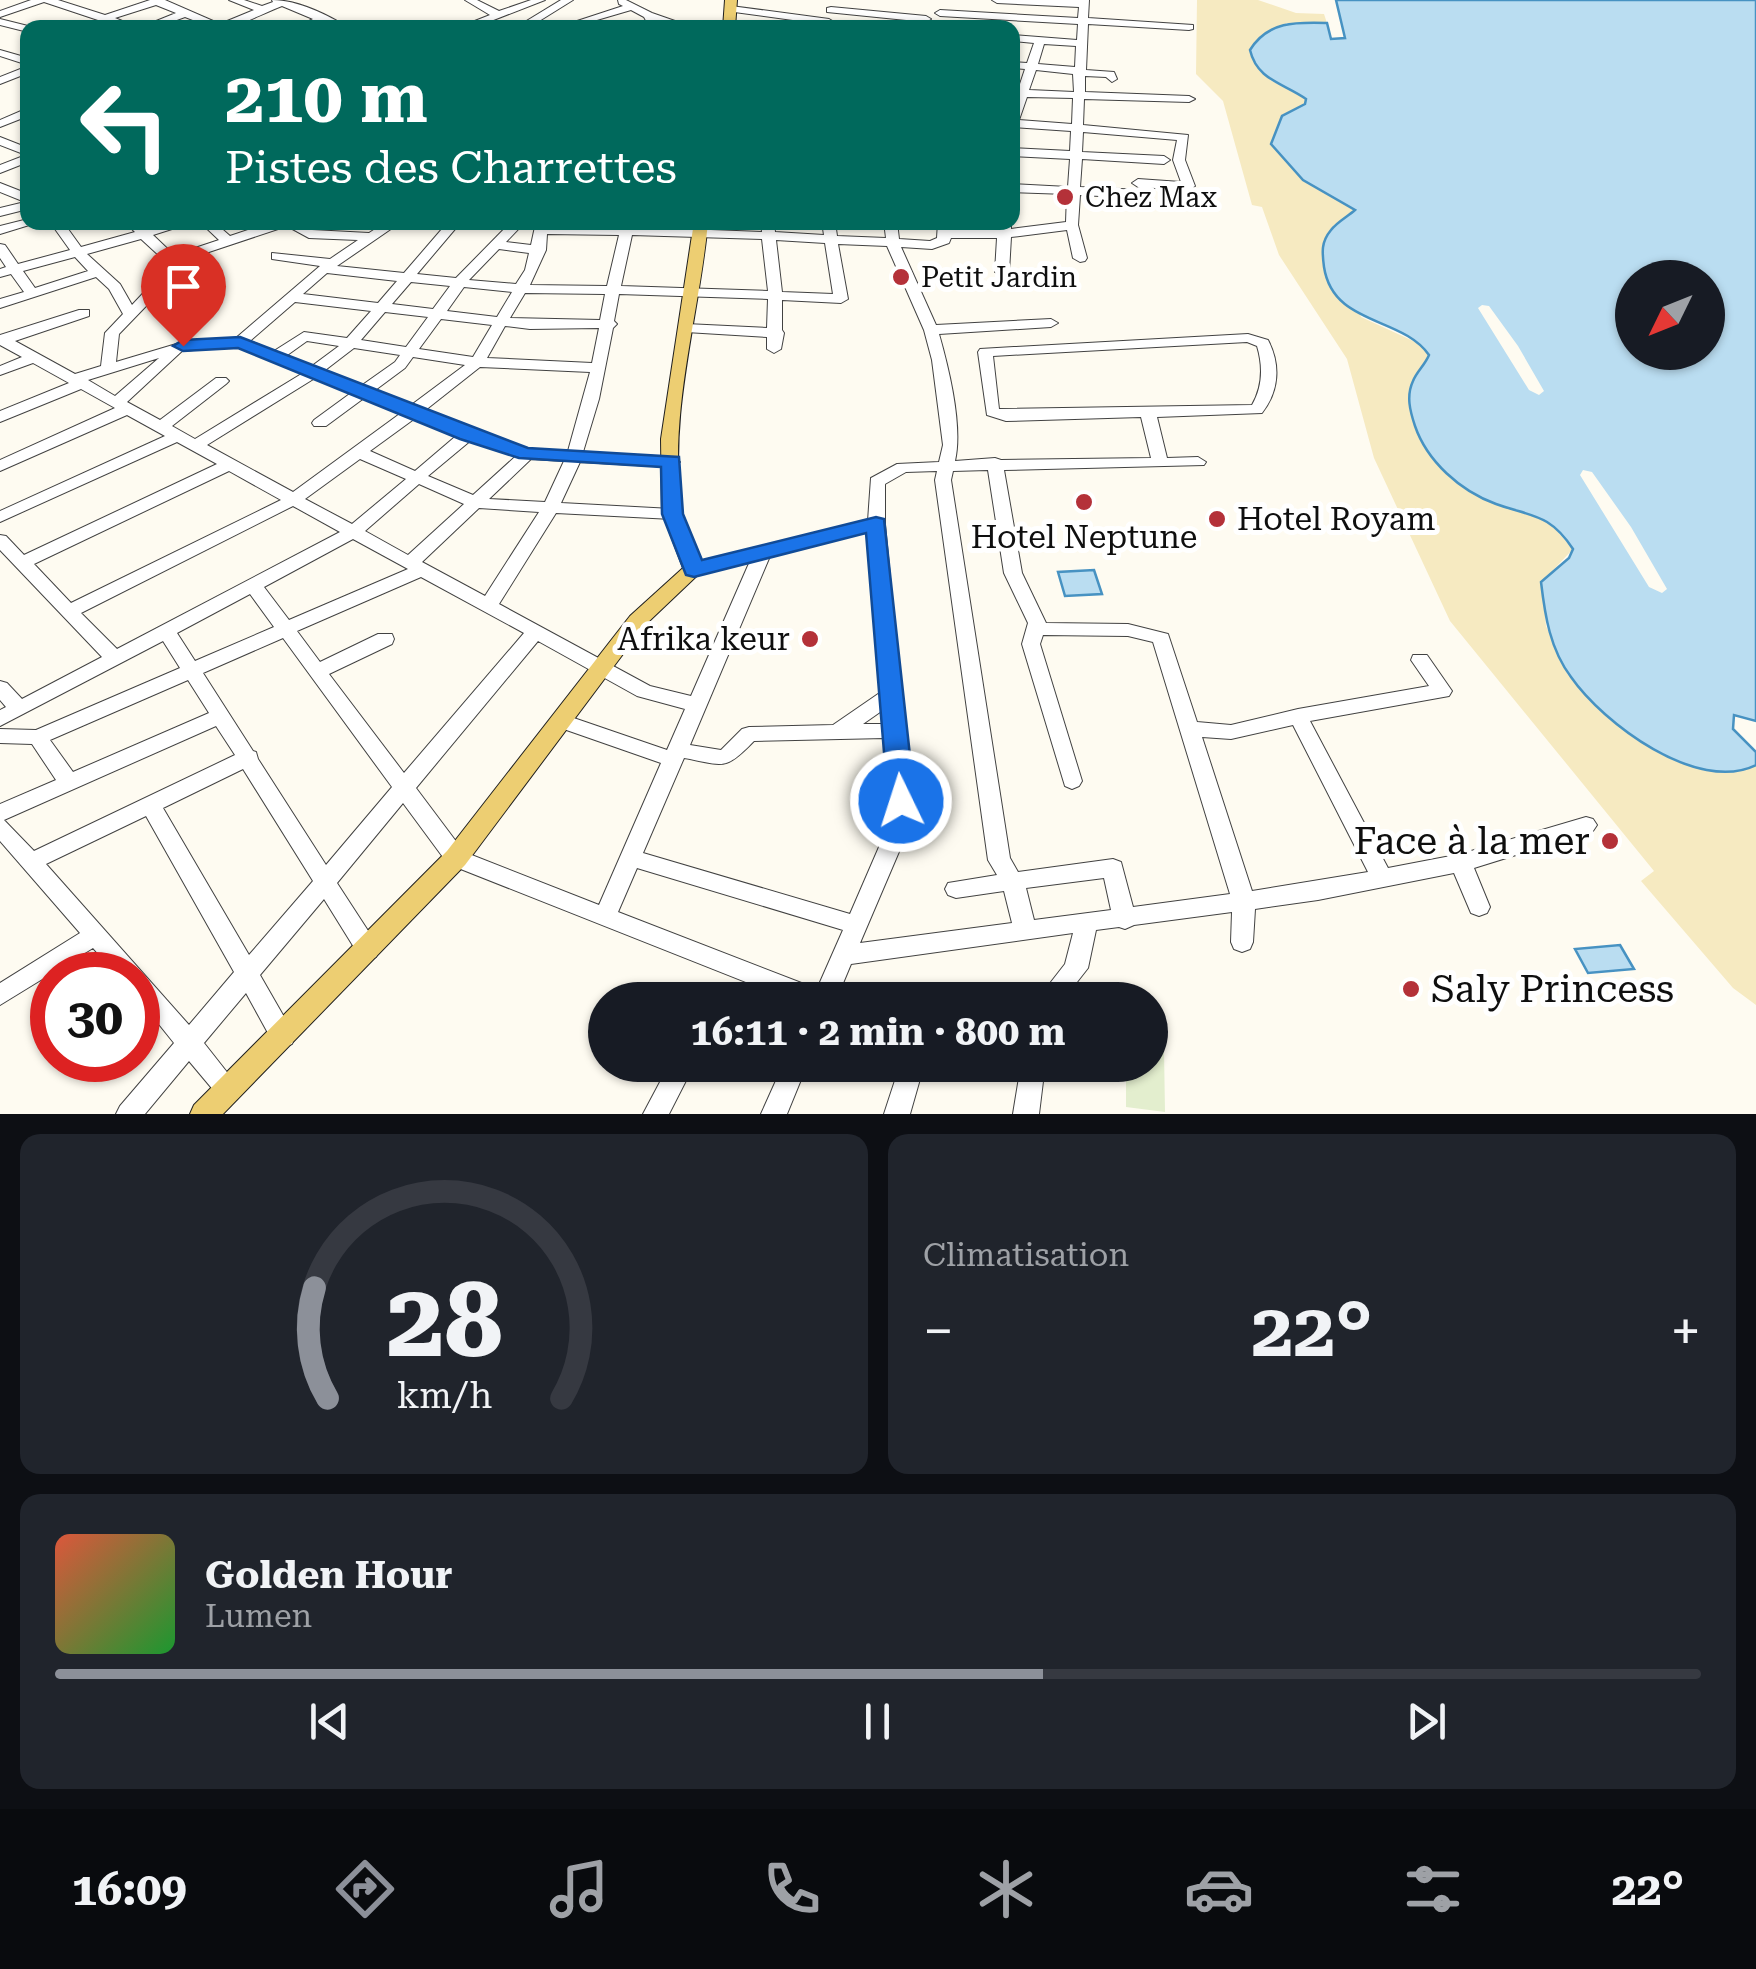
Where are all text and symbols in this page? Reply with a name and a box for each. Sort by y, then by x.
text: 210 m [225,57,428,139]
icon: left [60,60,190,190]
text: Pistes des Charrettes [225,141,677,194]
place label: Chez Max [1085,181,1217,214]
marker: Chez Max [1054,186,1076,208]
pin [141,244,226,347]
icon: arrive [156,259,211,314]
north arrow [1615,260,1725,370]
map controls [1615,260,1725,370]
place label: Petit Jardin [921,261,1077,294]
marker: Petit Jardin [890,266,912,288]
marker: Hotel Neptune [1073,491,1095,513]
place label: Hotel Royam [1237,500,1435,538]
marker: Hotel Royam [1206,508,1228,530]
place label: Hotel Neptune [971,518,1197,556]
place label: Afrika keur [617,620,790,658]
marker: Afrika keur [799,628,821,650]
position arrow [849,749,953,853]
place label: Face à la mer [1354,819,1590,863]
marker: Face à la mer [1599,830,1621,852]
speed limit sign: 30 [30,952,160,1082]
place label: Saly Princess [1431,967,1674,1012]
marker: Saly Princess [1400,978,1422,1000]
text: 16:11 · 2 min · 800 m [691,1010,1065,1054]
text: Climatisation [923,1236,1129,1274]
text: 28 [386,1260,502,1381]
text: 22° [1251,1286,1373,1374]
text: − [923,1299,954,1363]
text: + [1670,1299,1701,1363]
text: km/h [396,1375,492,1417]
text: Golden Hour [205,1553,453,1597]
text: Lumen [205,1597,312,1635]
icon: previous [302,1694,357,1749]
icon: pause [850,1694,905,1749]
icon: next [1399,1694,1454,1749]
icon: directions [330,1854,400,1924]
icon: music [544,1854,614,1924]
icon: phone [757,1854,827,1924]
icon: climate [971,1854,1041,1924]
icon: car [1184,1854,1254,1924]
icon: filters [1398,1854,1468,1924]
text: 16:09 [72,1863,187,1916]
text: 22° [1611,1863,1684,1916]

